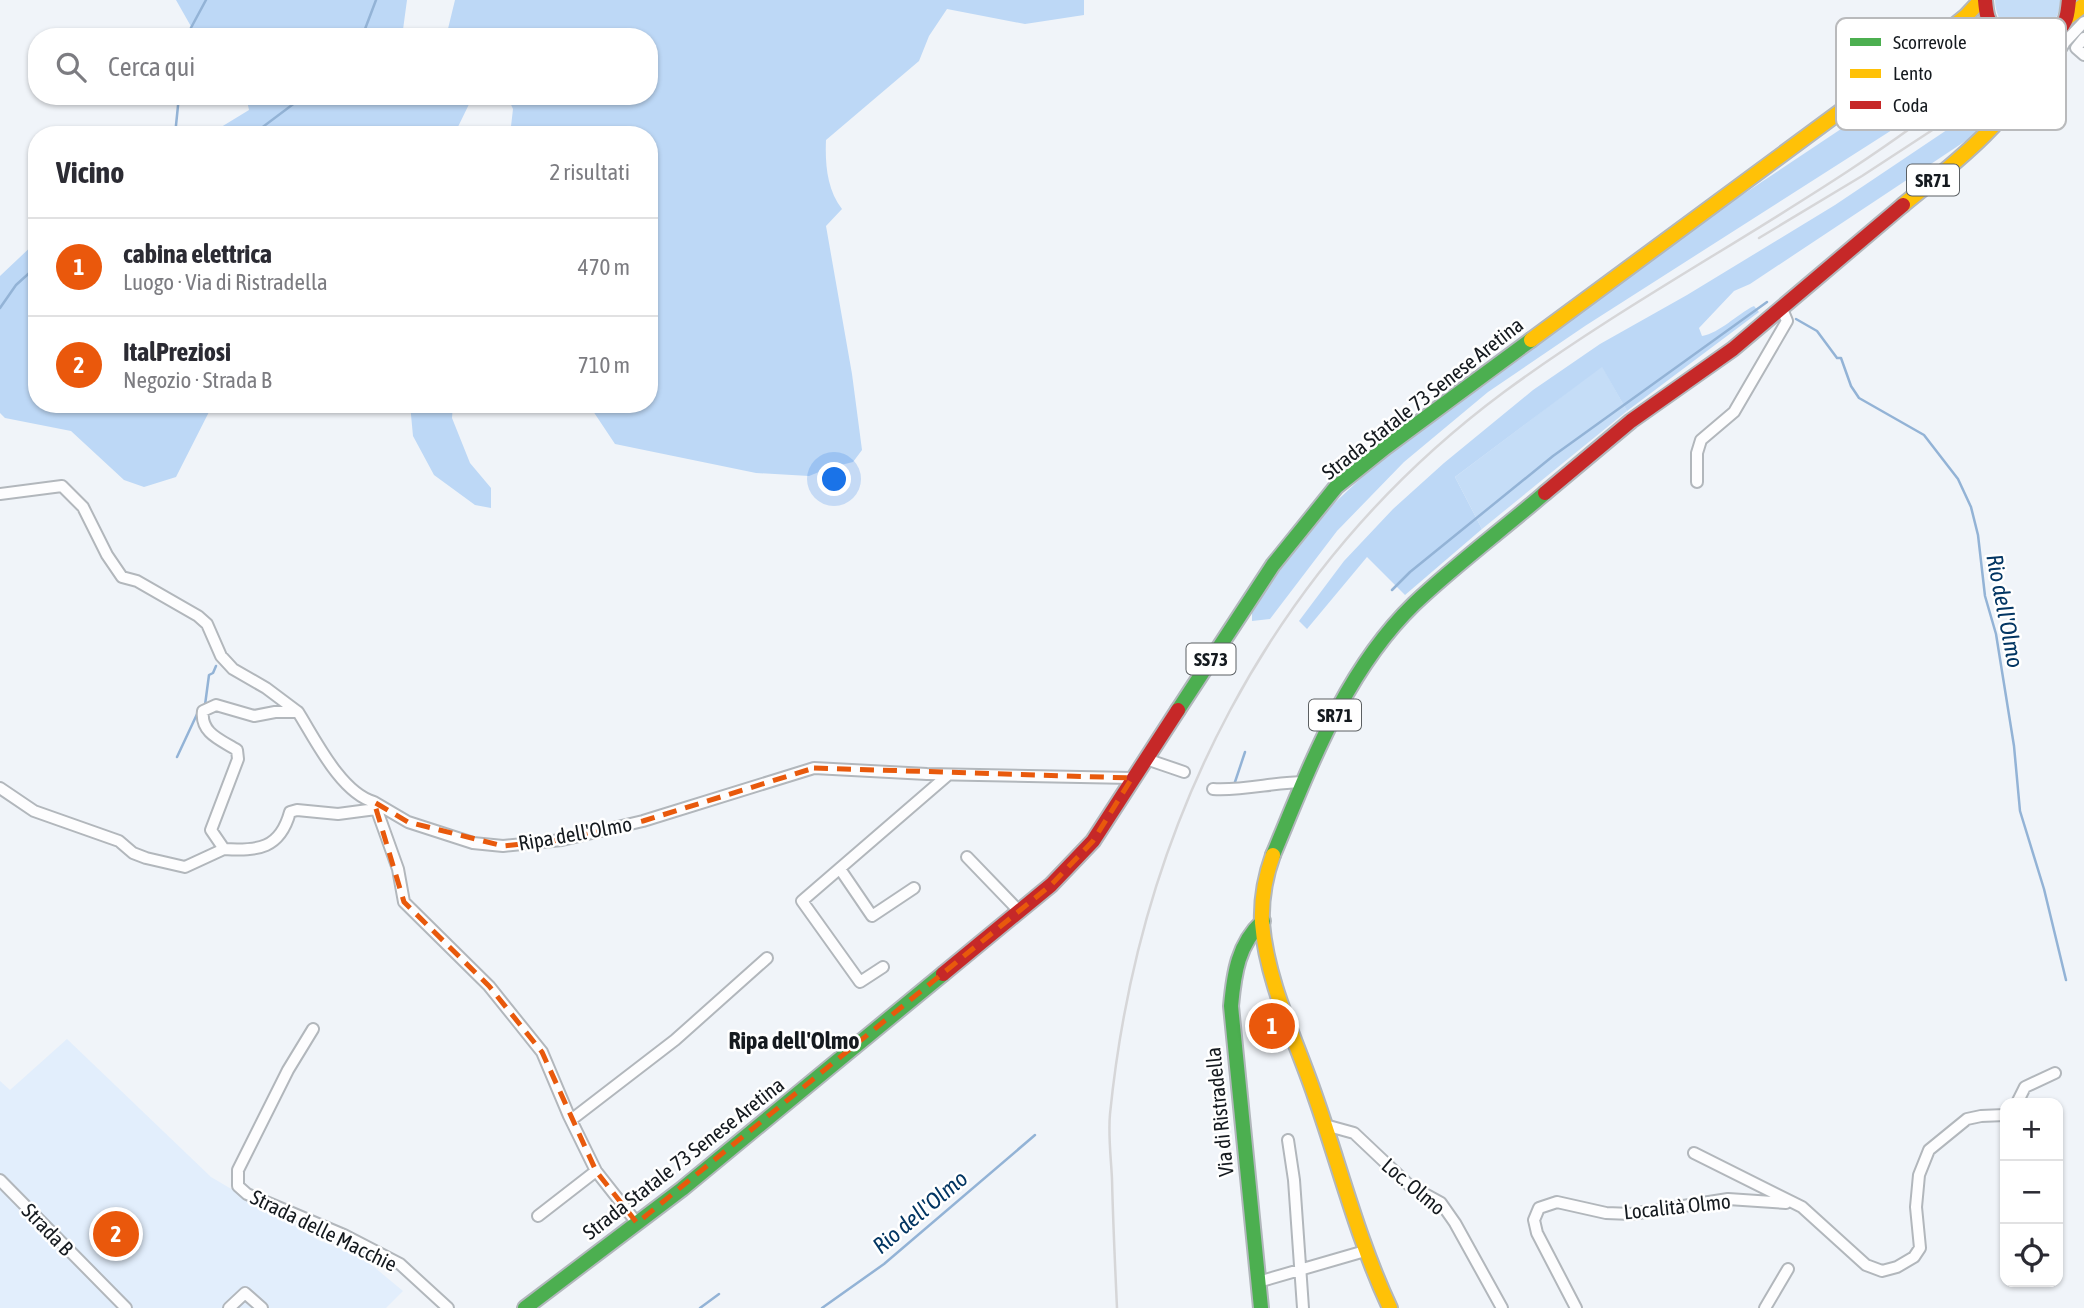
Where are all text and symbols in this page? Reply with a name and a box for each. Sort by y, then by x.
legend [1836,18,2066,130]
search box [28,28,658,105]
text: Scorrevole [1893,31,1967,53]
icon: search [52,48,90,86]
text: Cerca qui [108,52,195,82]
text: Lento [1893,62,1932,84]
text: Coda [1893,94,1928,116]
text: Vicino [56,155,124,189]
text: 2 risultati [549,159,630,185]
road number: SR71 [1907,164,1959,196]
text: cabina elettrica [123,239,272,269]
text: 1 [74,254,84,280]
text: 470 m [578,254,630,280]
text: Luogo · Via di Ristradella [123,269,328,295]
street label: Strada Statale 73 Senese Aretina [1317,312,1527,484]
text: ItalPreziosi [123,337,231,367]
text: 2 [74,352,84,378]
text: 710 m [578,352,630,378]
text: Negozio · Strada B [123,367,272,393]
your location [817,462,851,496]
water label: Rio dell'Olmo [1981,552,2029,670]
road number: SS73 [1186,644,1236,674]
road number: SR71 [1309,700,1361,730]
street label: Ripa dell'Olmo [516,811,634,855]
pin: 1 [1249,1000,1295,1052]
district label: Ripa dell'Olmo [728,1027,860,1054]
street label: Via di Ristradella [1200,1046,1238,1178]
street label: Strada Statale 73 Senese Aretina [578,1072,788,1244]
map controls [2000,1098,2063,1287]
button: + [2000,1098,2063,1161]
street label: Loc. Olmo [1377,1153,1451,1219]
button: − [2000,1161,2063,1224]
water label: Rio dell'Olmo [868,1165,972,1259]
street label: Strada delle Macchie [247,1184,401,1276]
street label: Località Olmo [1622,1188,1732,1224]
street label: Strada B [17,1198,79,1260]
pin: 2 [93,1208,139,1260]
button: locate [2000,1224,2063,1287]

